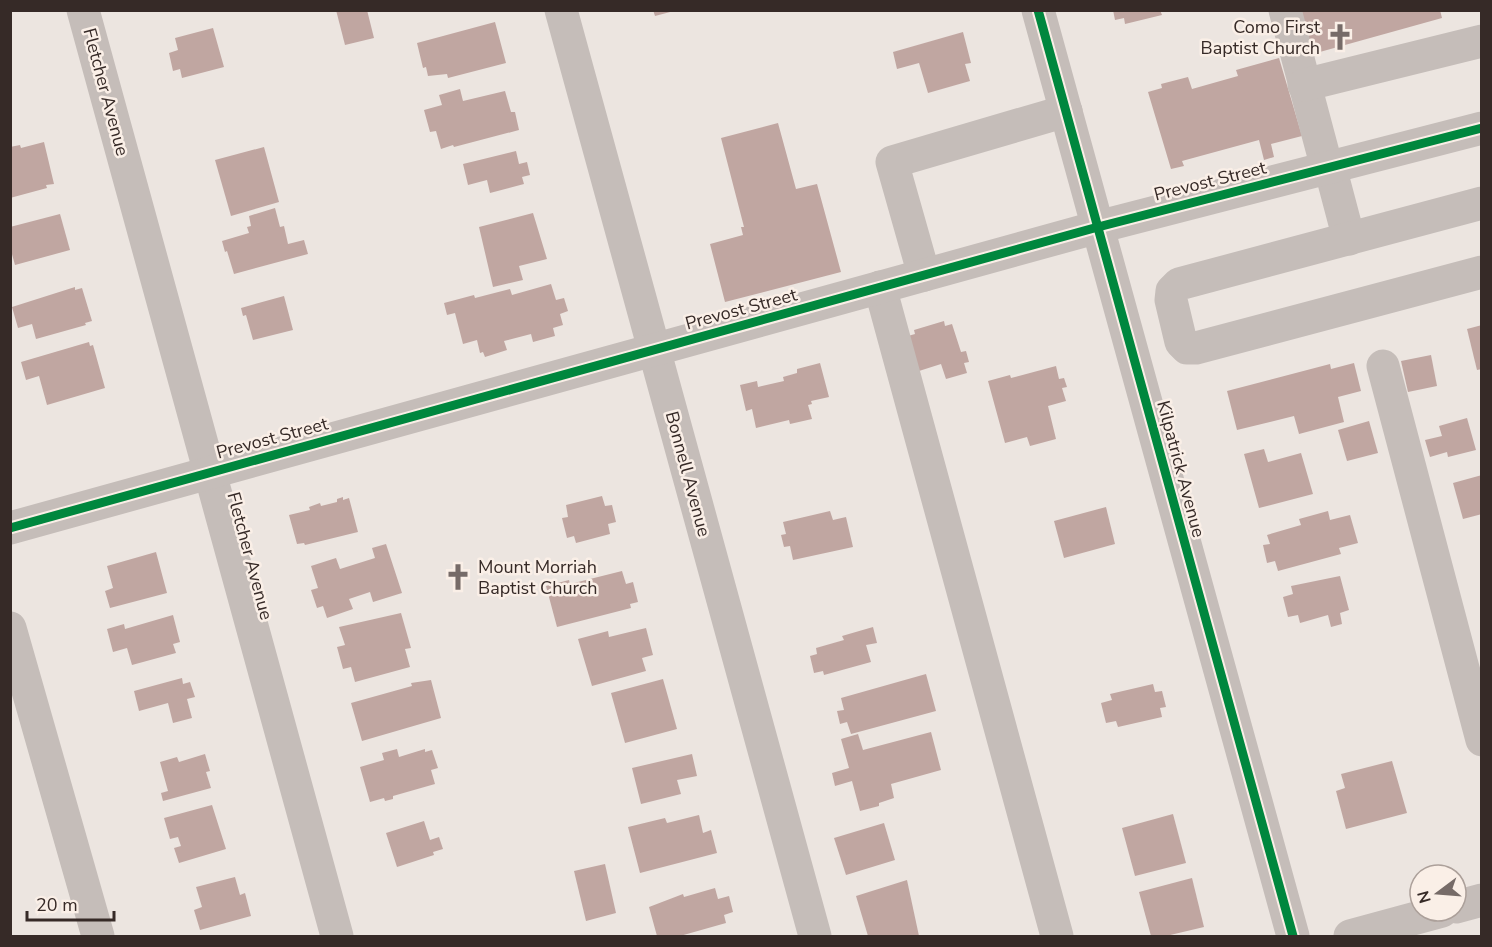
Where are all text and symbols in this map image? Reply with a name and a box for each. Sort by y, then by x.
place label: Como First Baptist Church [1201,15,1321,60]
church icon: Como First Baptist Church [1325,22,1355,52]
street label: Fletcher Avenue [77,25,135,159]
street label: Prevost Street [1151,155,1269,207]
street label: Prevost Street [682,282,800,335]
street label: Kilpatrick Avenue [1151,398,1211,540]
street label: Bonnell Avenue [660,409,716,539]
street label: Prevost Street [213,411,331,464]
street label: Fletcher Avenue [221,489,279,623]
place label: Mount Morriah Baptist Church [478,555,597,600]
church icon: Mount Morriah Baptist Church [443,562,473,592]
north arrow [1408,863,1468,923]
scale bar [27,884,114,922]
text: N [1412,888,1437,906]
text: 20 m [36,893,78,917]

